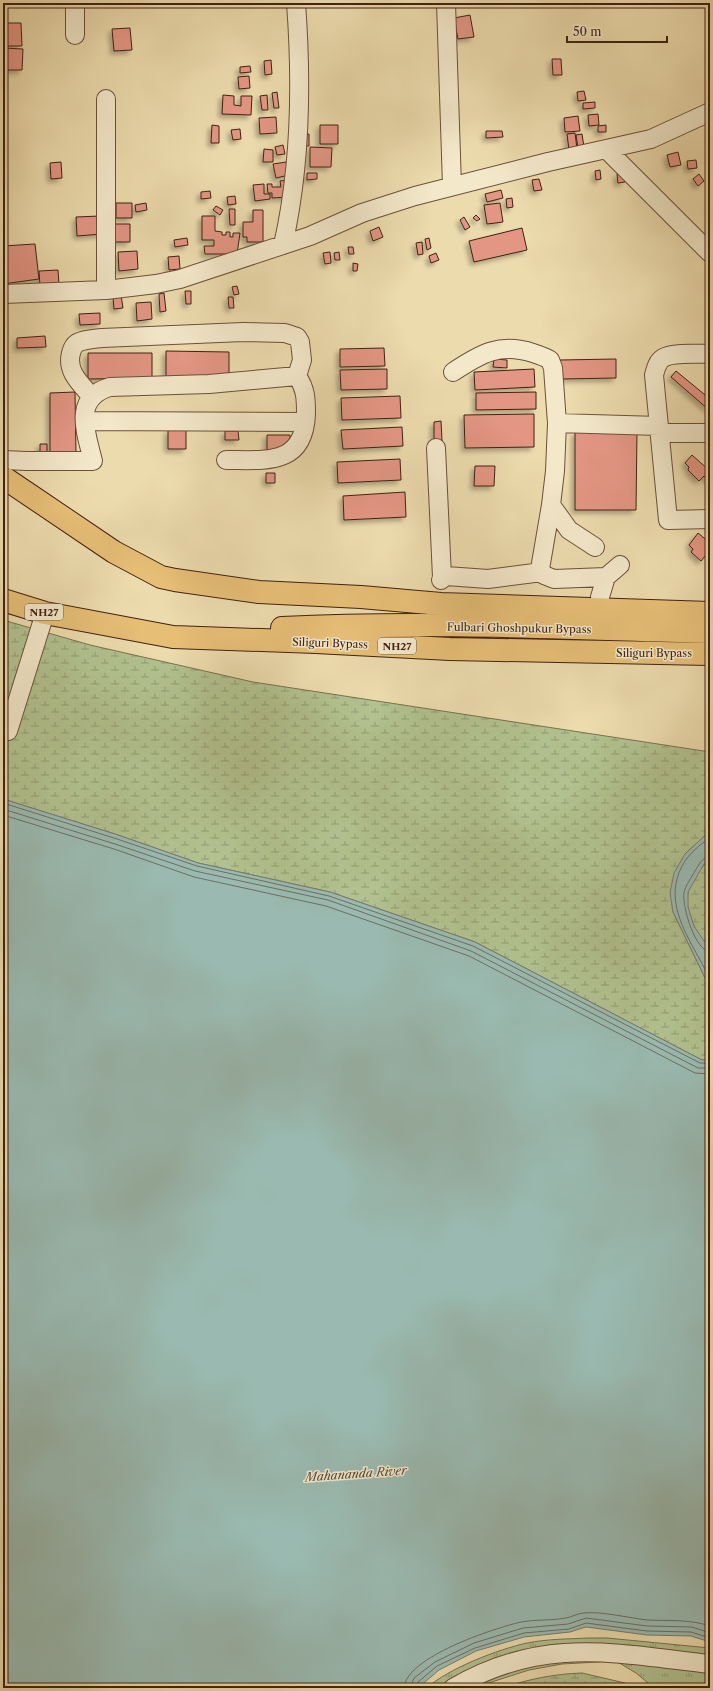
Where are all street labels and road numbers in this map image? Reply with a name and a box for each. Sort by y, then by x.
road number: NH27 [25,604,63,620]
street label: Fulbari Ghoshpukur Bypass [447,620,592,636]
street label: Siliguri Bypass [292,635,368,651]
road number: NH27 [378,638,416,654]
street label: Siliguri Bypass [616,646,692,660]

